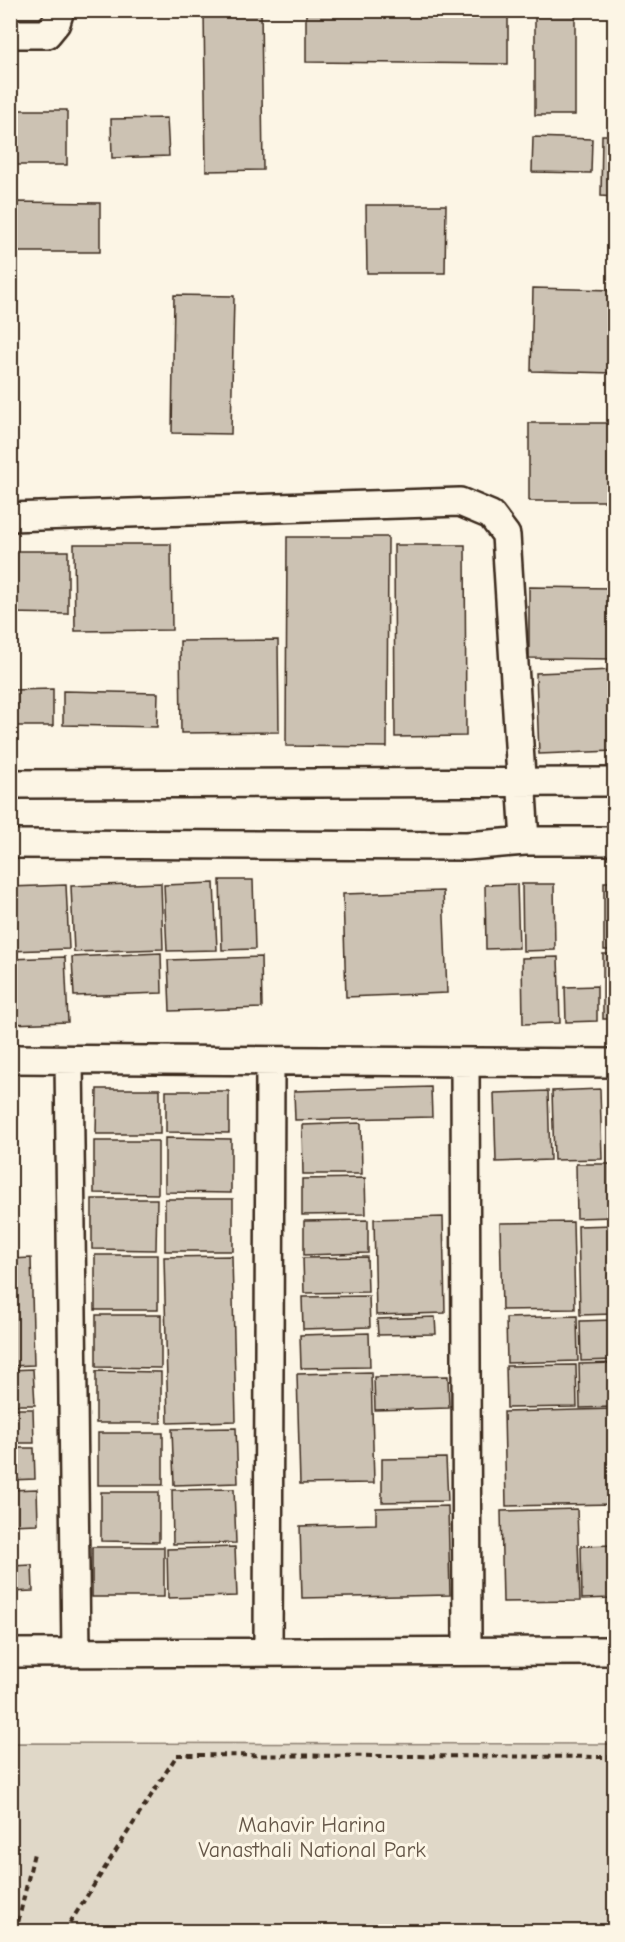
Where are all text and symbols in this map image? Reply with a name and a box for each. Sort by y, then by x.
park label: Mahavir Harina Vanasthali National Park [198,1812,426,1863]

